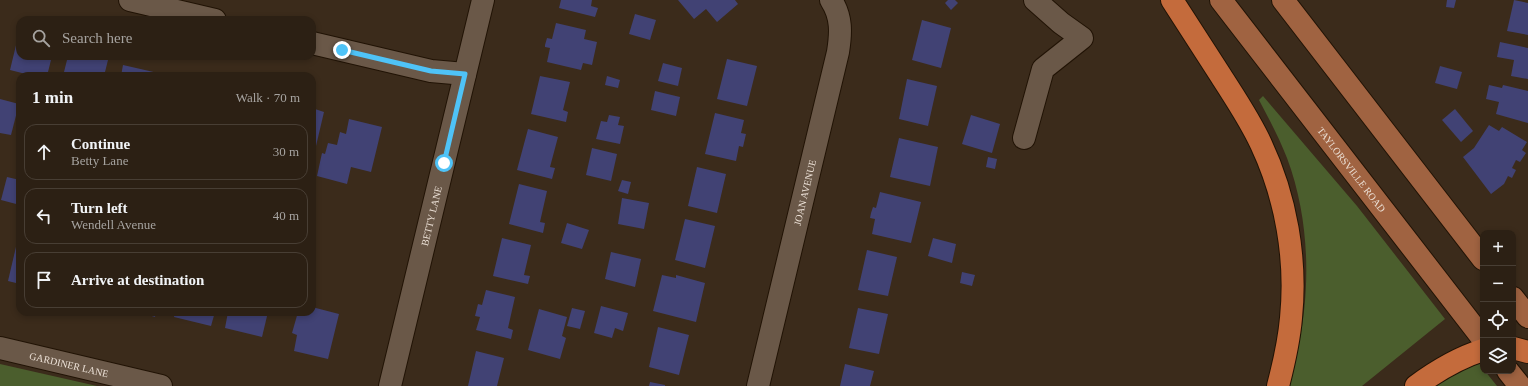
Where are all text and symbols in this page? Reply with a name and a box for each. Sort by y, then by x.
search box [16,16,316,60]
icon: search [30,27,52,49]
text: Search here [62,30,132,46]
route end [333,41,351,59]
text: 1 min [32,88,73,107]
text: Walk · 70 m [236,90,300,105]
street label: TAYLORSVILLE ROAD [1316,125,1388,214]
text: Continue [71,136,130,152]
icon: ahead [33,141,55,163]
text: 30 m [273,144,299,159]
text: Betty Lane [71,153,128,168]
route start [435,154,453,172]
street label: JOAN AVENUE [791,158,818,227]
street label: BETTY LANE [418,185,443,247]
text: Turn left [71,200,128,216]
icon: left [33,205,55,227]
text: 40 m [273,208,299,223]
text: Wendell Avenue [71,217,156,232]
map controls [1480,230,1516,374]
button: + [1480,230,1516,266]
button: − [1480,266,1516,302]
icon: arrive [33,269,55,291]
text: Arrive at destination [71,272,204,288]
button: locate [1480,302,1516,338]
button: layers [1480,338,1516,374]
street label: GARDINER LANE [28,350,110,379]

